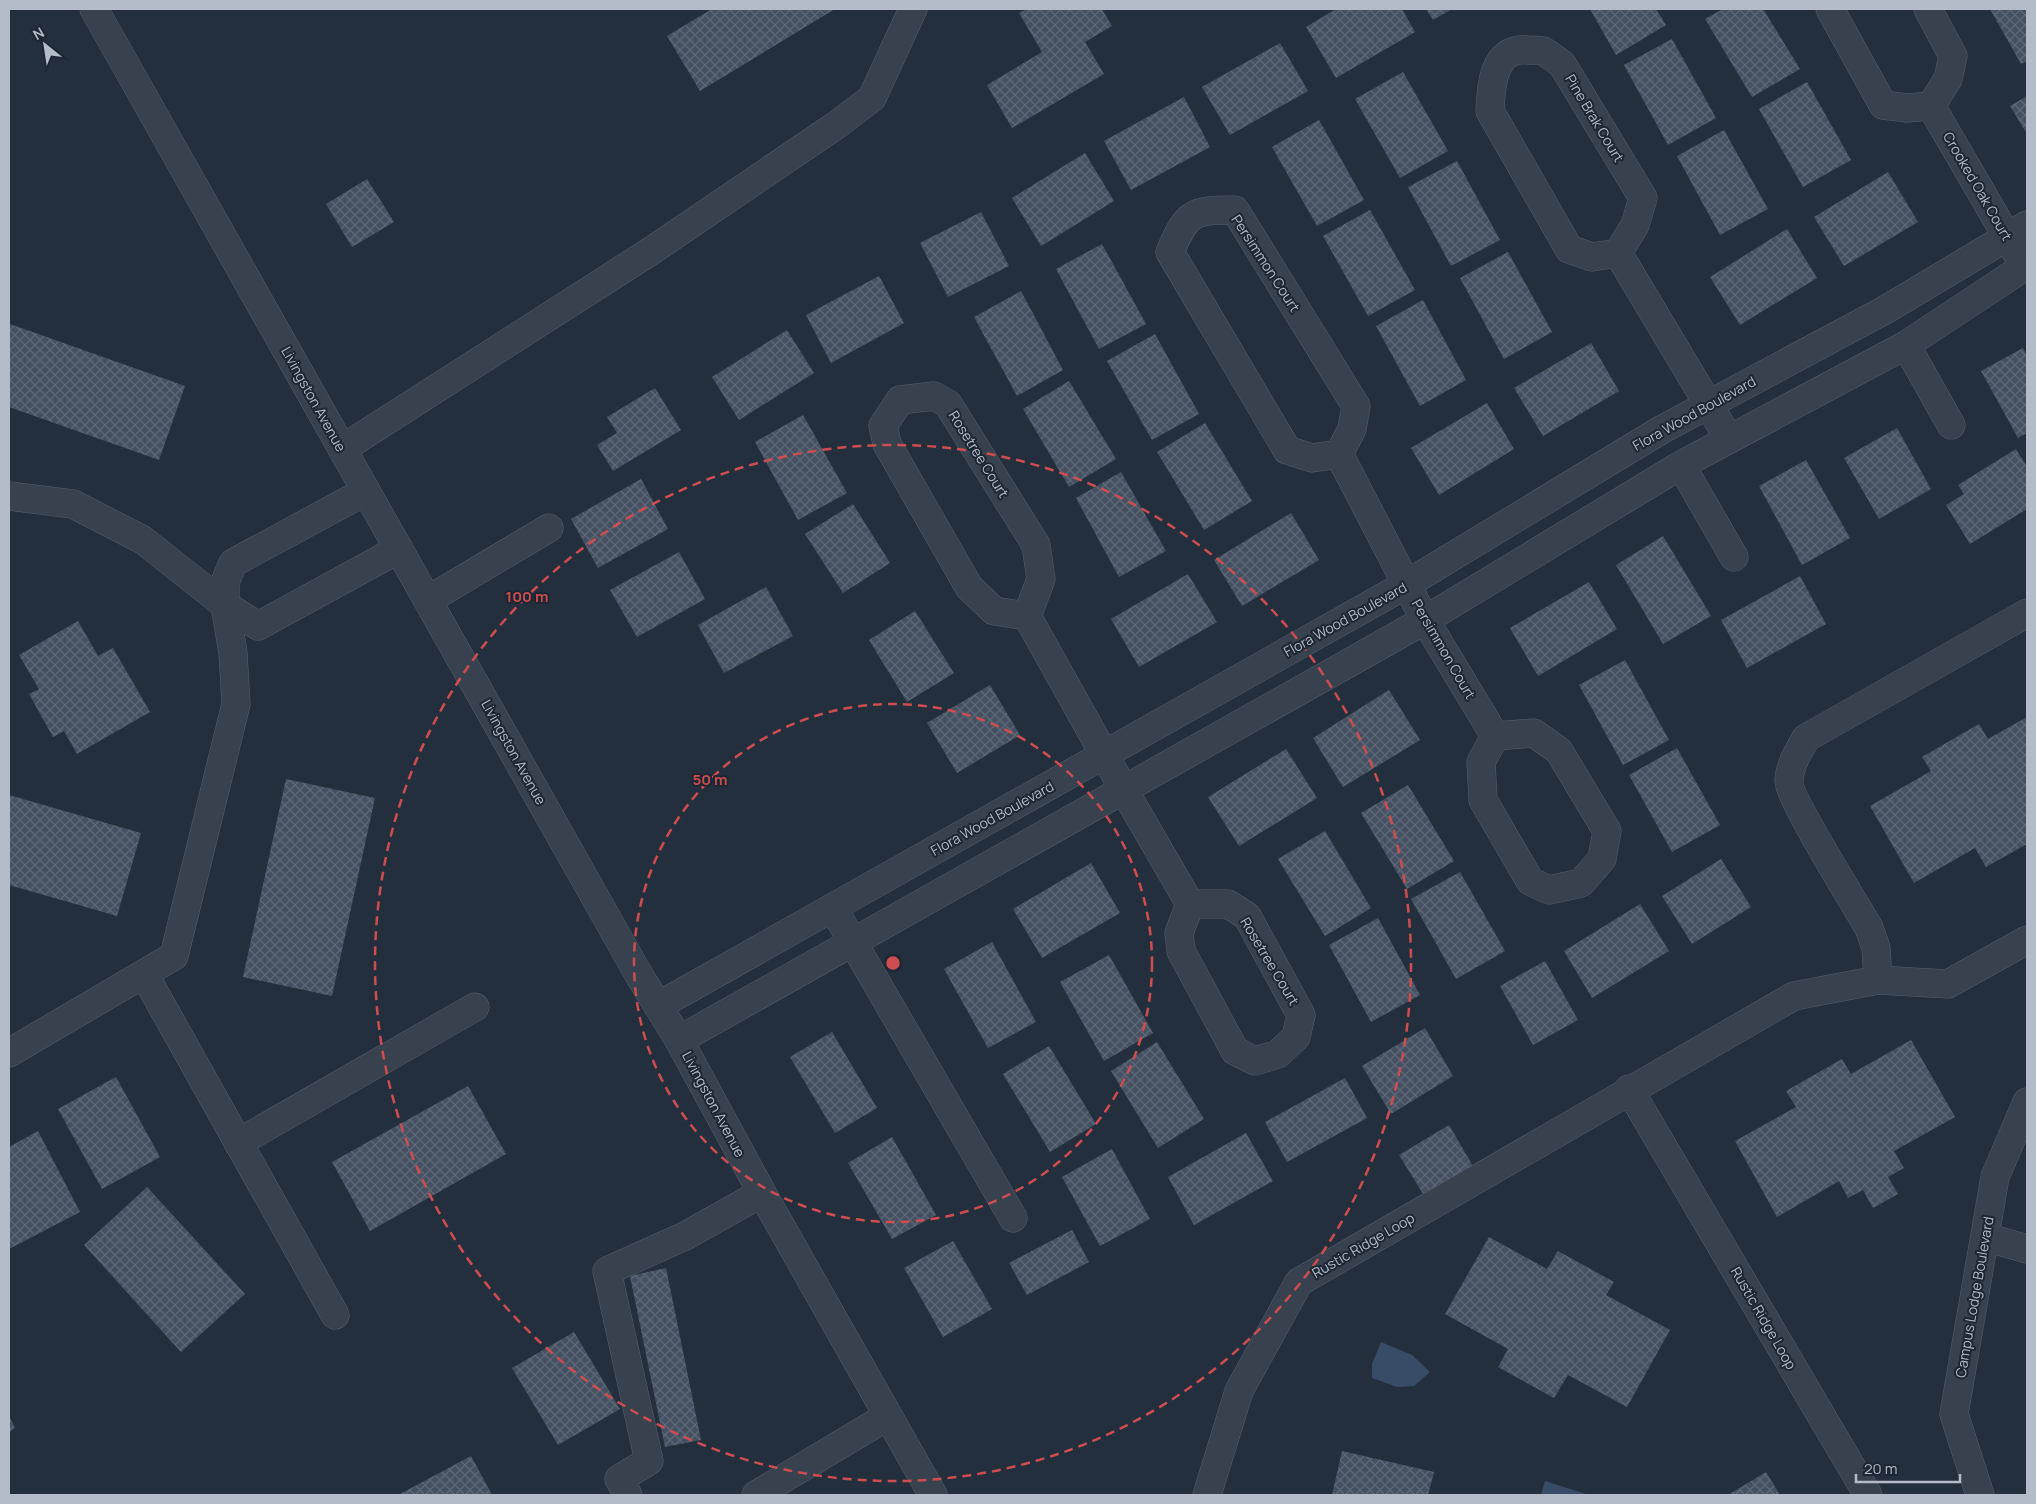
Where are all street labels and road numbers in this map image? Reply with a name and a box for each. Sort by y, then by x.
street label: Pine Brak Court [1561,71,1629,166]
street label: Crooked Oak Court [1939,128,2017,244]
street label: Persimmon Court [1227,211,1305,316]
street label: Livingston Avenue [277,343,351,455]
street label: Flora Wood Boulevard [1629,371,1759,455]
street label: Rosetree Court [945,407,1014,502]
street label: Flora Wood Boulevard [1280,577,1410,661]
street label: Persimmon Court [1408,596,1481,703]
street label: Livingston Avenue [477,696,551,808]
street label: Flora Wood Boulevard [927,776,1057,860]
street label: Rosetree Court [1236,913,1304,1009]
street label: Livingston Avenue [678,1048,750,1160]
street label: Rustic Ridge Loop [1308,1208,1418,1282]
street label: Campus Lodge Boulevard [1950,1215,1998,1379]
street label: Rustic Ridge Loop [1727,1263,1801,1373]

